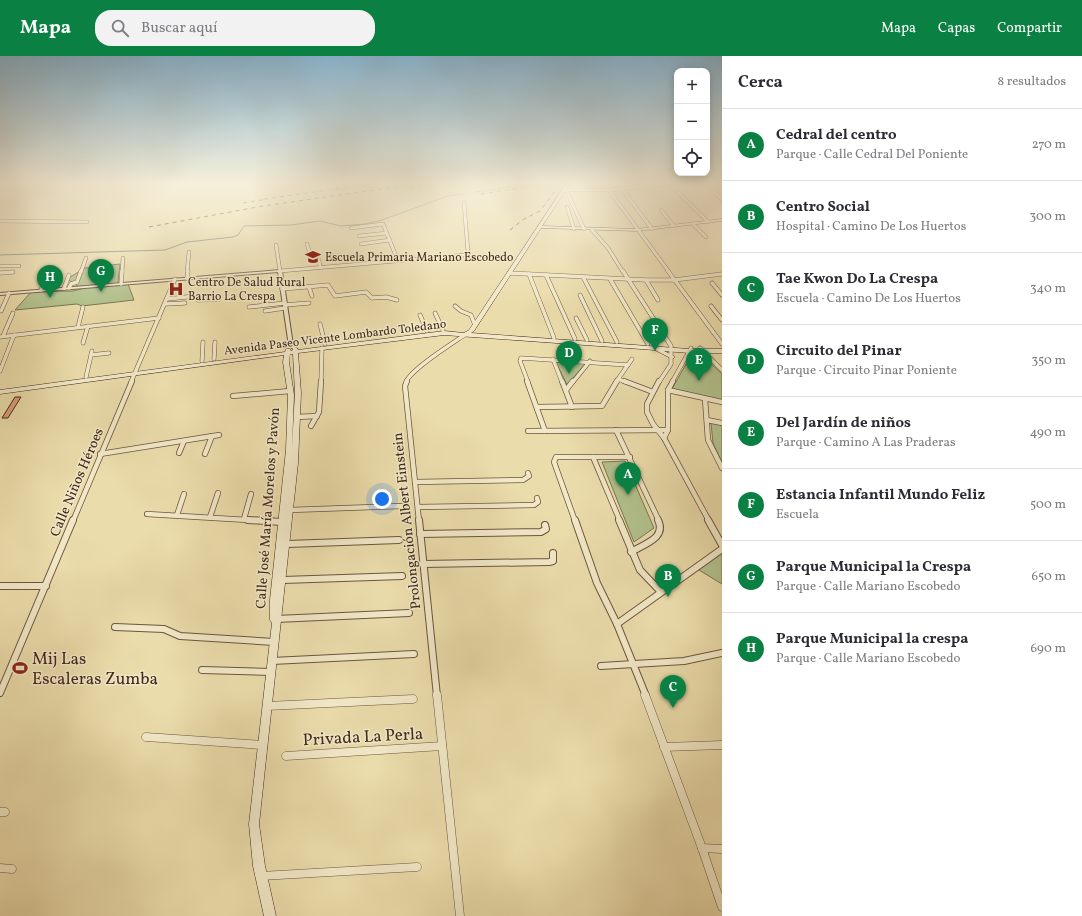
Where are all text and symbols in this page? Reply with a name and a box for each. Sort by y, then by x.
search box [95,10,375,46]
text: Mapa [20,15,71,41]
icon: search [109,17,131,39]
text: Buscar aquí [141,18,217,39]
text: Mapa [881,19,916,38]
text: Capas [938,19,975,38]
text: Compartir [997,19,1062,38]
map controls [674,68,710,176]
button: + [674,68,710,104]
text: Cerca [738,71,783,94]
text: 8 resultados [998,73,1066,91]
button: − [674,104,710,140]
text: Cedral del centro [776,125,897,146]
text: A [746,136,756,154]
text: 270 m [1032,136,1066,154]
button: locate [674,140,710,176]
text: Parque · Calle Cedral Del Poniente [776,146,968,164]
text: Centro Social [776,197,870,218]
text: B [747,208,755,226]
text: 300 m [1030,208,1066,226]
text: Hospital · Camino De Los Huertos [776,218,966,236]
school or university icon: Escuela Primaria Mariano Escobedo [304,248,322,266]
place label: Escuela Primaria Mariano Escobedo [325,250,513,266]
pin: G [88,259,114,292]
pin: H [37,265,63,298]
text: Tae Kwon Do La Crespa [776,269,938,290]
place label: Centro De Salud Rural Barrio La Crespa [188,275,306,305]
hospital icon: Centro De Salud Rural Barrio La Crespa [167,280,185,298]
text: C [747,280,755,298]
text: 340 m [1030,280,1066,298]
text: Escuela · Camino De Los Huertos [776,290,961,308]
street label: Avenida Paseo Vicente Lombardo Toledano [223,316,447,360]
pin: F [642,318,668,351]
pin: D [556,341,582,374]
text: Circuito del Pinar [776,341,902,362]
pin: E [686,348,712,381]
text: D [746,352,756,370]
text: 350 m [1031,352,1066,370]
text: Parque · Circuito Pinar Poniente [776,362,957,380]
street label: Calle José María Morelos y Pavón [252,407,285,609]
text: Del Jardín de niños [776,413,911,434]
text: E [747,424,755,442]
text: 490 m [1030,424,1066,442]
street label: Calle Niños Héroes [46,425,109,540]
street label: Prolongación Albert Einstein [389,432,426,610]
text: Parque · Camino A Las Praderas [776,434,956,452]
pin: A [615,462,641,495]
text: Estancia Infantil Mundo Feliz [776,485,985,506]
your location [372,489,392,509]
text: F [747,496,755,514]
text: 500 m [1030,496,1066,514]
text: Escuela [776,506,819,524]
text: Parque Municipal la Crespa [776,557,971,578]
pin: B [655,564,681,597]
text: G [746,568,756,586]
text: 650 m [1032,568,1066,586]
text: Parque · Calle Mariano Escobedo [776,578,961,596]
text: Parque Municipal la crespa [776,629,969,650]
text: H [746,640,756,658]
text: 690 m [1030,640,1066,658]
place label: Mij Las Escaleras Zumba [32,648,158,691]
text: Parque · Calle Mariano Escobedo [776,650,961,668]
sports icon: Mij Las Escaleras Zumba [11,659,29,677]
pin: C [660,675,686,708]
street label: Privada La Perla [302,723,424,752]

